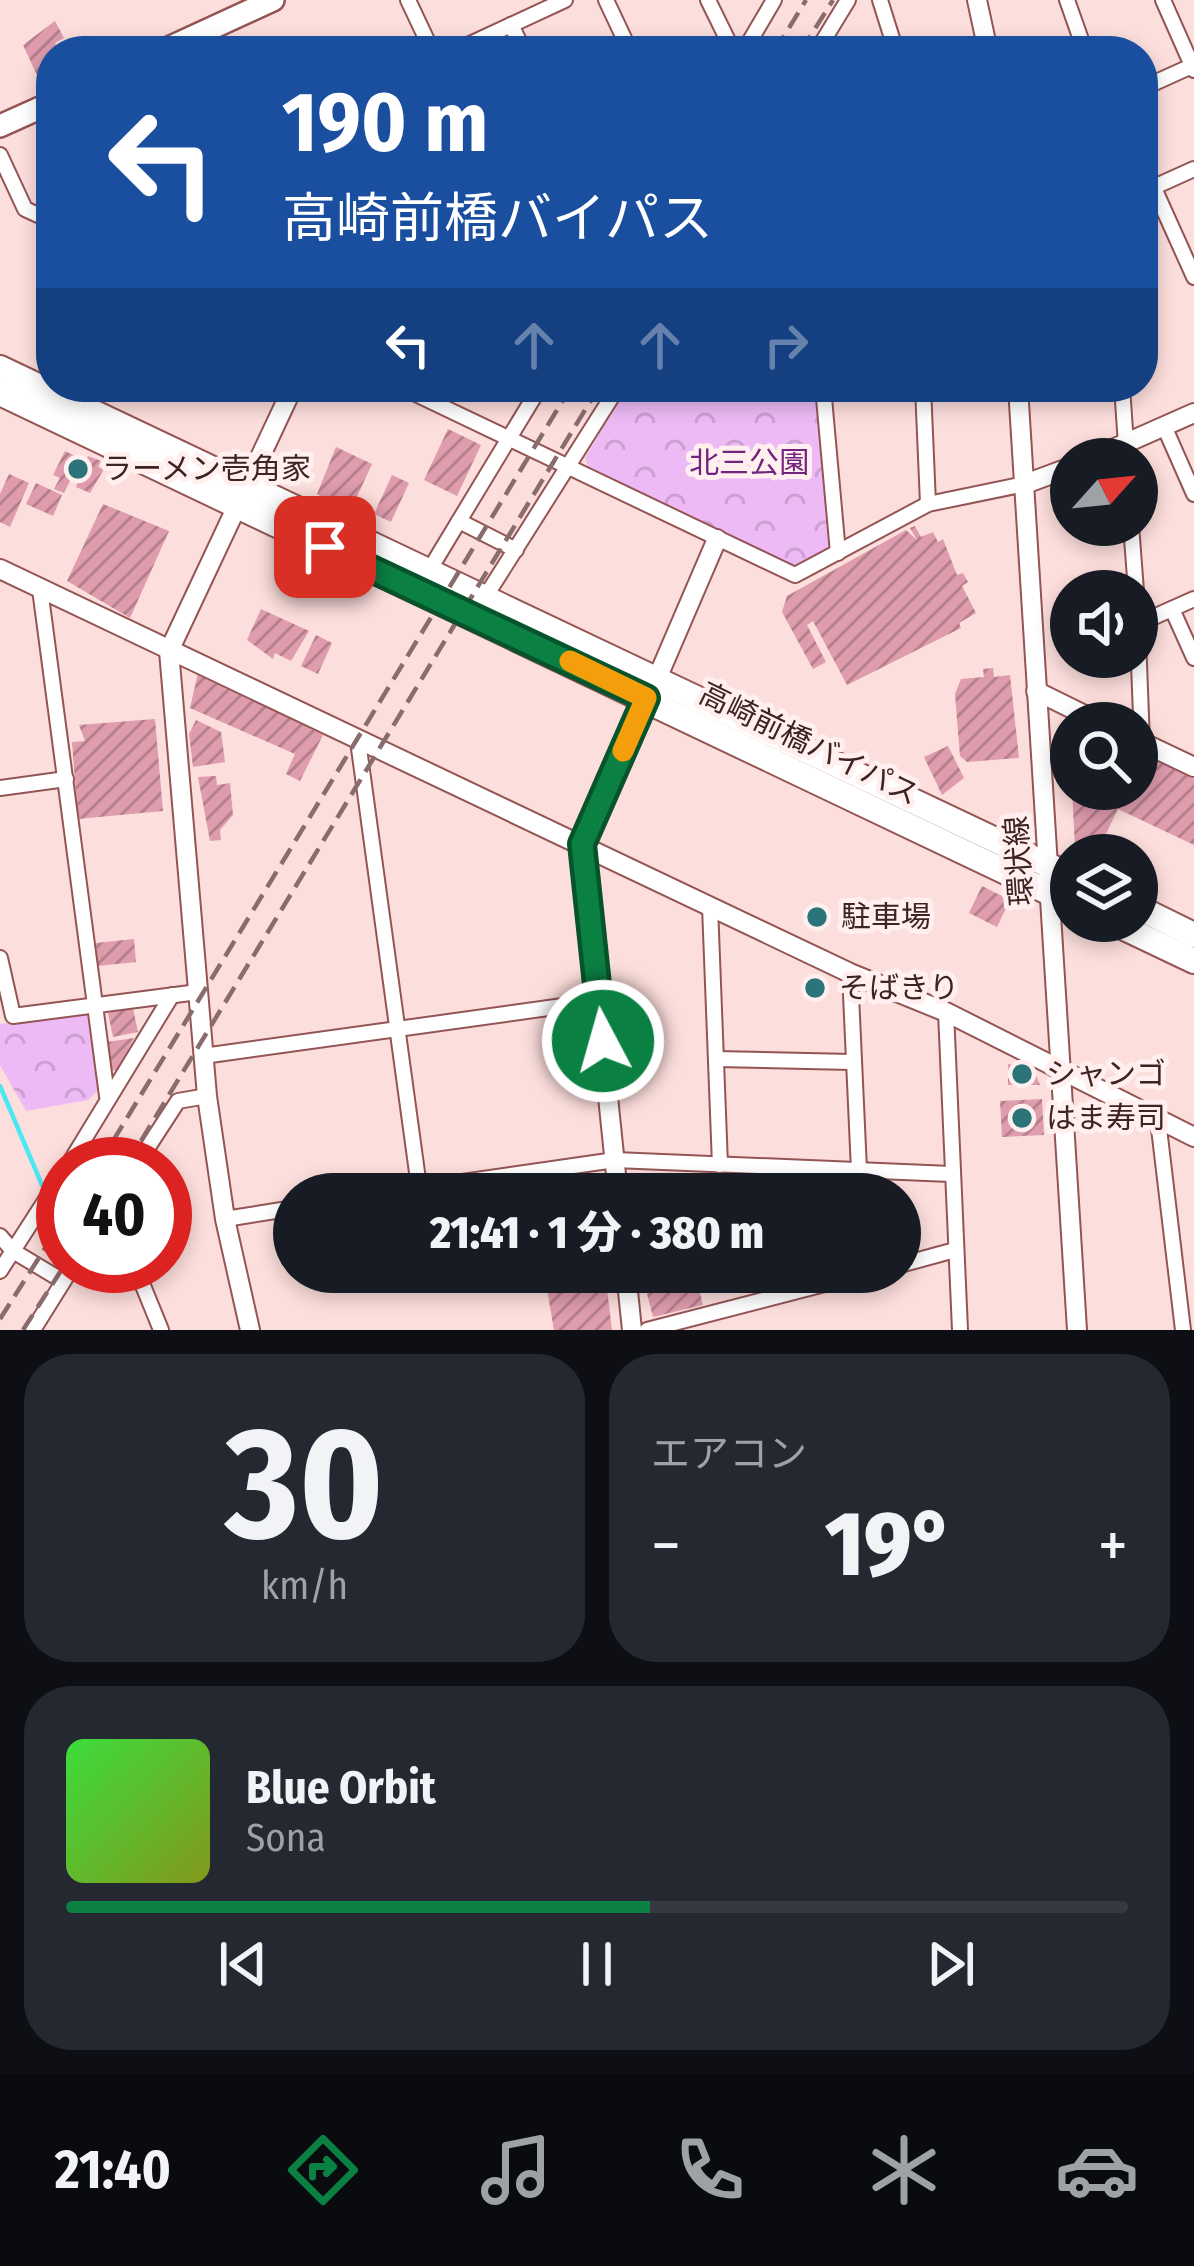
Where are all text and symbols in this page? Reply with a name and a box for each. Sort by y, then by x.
text: 190 m [282,72,488,173]
icon: left [84,84,240,240]
text: 高崎前橋バイパス [282,187,713,251]
icon: left [375,312,441,378]
icon: ahead [501,312,567,378]
icon: ahead [627,312,693,378]
icon: right [753,312,819,378]
north arrow [1050,438,1158,546]
map controls [1050,438,1158,942]
park label: 北三公園 [689,445,809,481]
place label: ラーメン壱角家 [102,451,311,487]
marker: ラーメン壱角家 [65,456,91,482]
pin [274,496,376,598]
icon: arrive [292,514,358,580]
button: sound [1050,570,1158,678]
street label: 高崎前橋バイパス [694,675,924,813]
button: search [1050,702,1158,810]
street label: 環状線 [998,815,1040,907]
button: layers [1050,834,1158,942]
place label: 駐車場 [841,899,931,935]
marker: 駐車場 [804,904,830,930]
place label: そばきり [839,970,959,1006]
marker: そばきり [802,975,828,1001]
position arrow [540,978,666,1104]
place label: シャンゴ [1046,1056,1166,1092]
marker: シャンゴ [1009,1061,1035,1087]
place label: はま寿司 [1046,1100,1166,1136]
marker: はま寿司 [1009,1105,1035,1131]
speed limit sign: 40 [36,1137,192,1293]
text: 21:41 · 1 分 · 380 m [430,1206,764,1260]
text: 30 [225,1391,384,1578]
text: エアコン [651,1431,807,1477]
text: 19° [825,1491,954,1599]
text: − [651,1506,681,1585]
text: + [1098,1506,1128,1585]
text: km/h [261,1563,348,1609]
text: Blue Orbit [246,1761,436,1815]
text: Sona [246,1815,326,1861]
icon: previous [210,1931,276,1997]
icon: pause [564,1931,630,1997]
icon: next [918,1931,984,1997]
icon: directions [281,2128,365,2212]
icon: music [474,2128,558,2212]
icon: phone [668,2128,752,2212]
icon: climate [862,2128,946,2212]
icon: car [1055,2128,1139,2212]
text: 21:40 [55,2138,171,2202]

